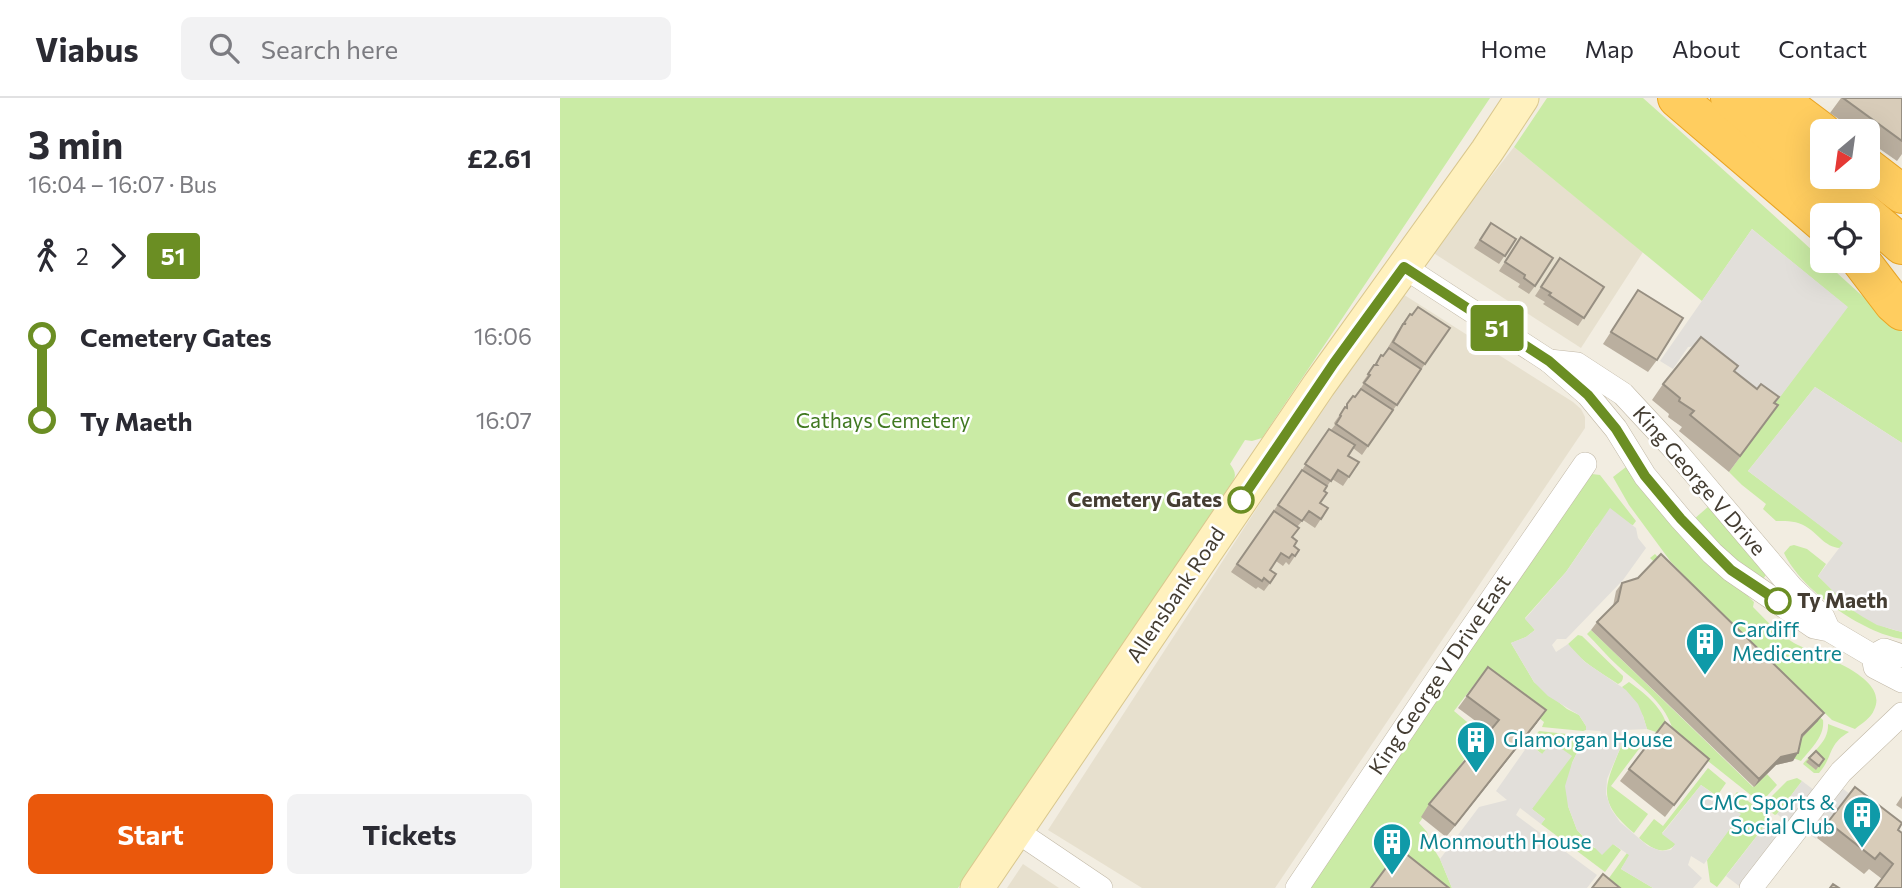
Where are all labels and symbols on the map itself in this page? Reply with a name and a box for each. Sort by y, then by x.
north arrow [1810,119,1880,189]
line badge: 51 [1466,305,1528,351]
street label: King George V Drive [1628,400,1772,560]
park label: Cathays Cemetery [796,407,970,432]
place label: Cemetery Gates [1067,486,1222,511]
marker: Cemetery Gates [1228,487,1254,513]
street label: Allensbank Road [1120,522,1229,667]
street label: King George V Drive East [1363,570,1515,779]
place label: Ty Maeth [1797,587,1888,612]
marker: Ty Maeth [1765,588,1791,614]
place label: Cardiff Medicentre [1732,616,1842,665]
building icon: Cardiff Medicentre [1684,621,1726,676]
building icon: Glamorgan House [1455,719,1497,774]
place label: Glamorgan House [1503,726,1673,751]
place label: CMC Sports & Social Club [1699,789,1836,838]
building icon: CMC Sports & Social Club [1841,794,1883,849]
building icon: Monmouth House [1371,821,1413,876]
place label: Monmouth House [1419,828,1592,853]

